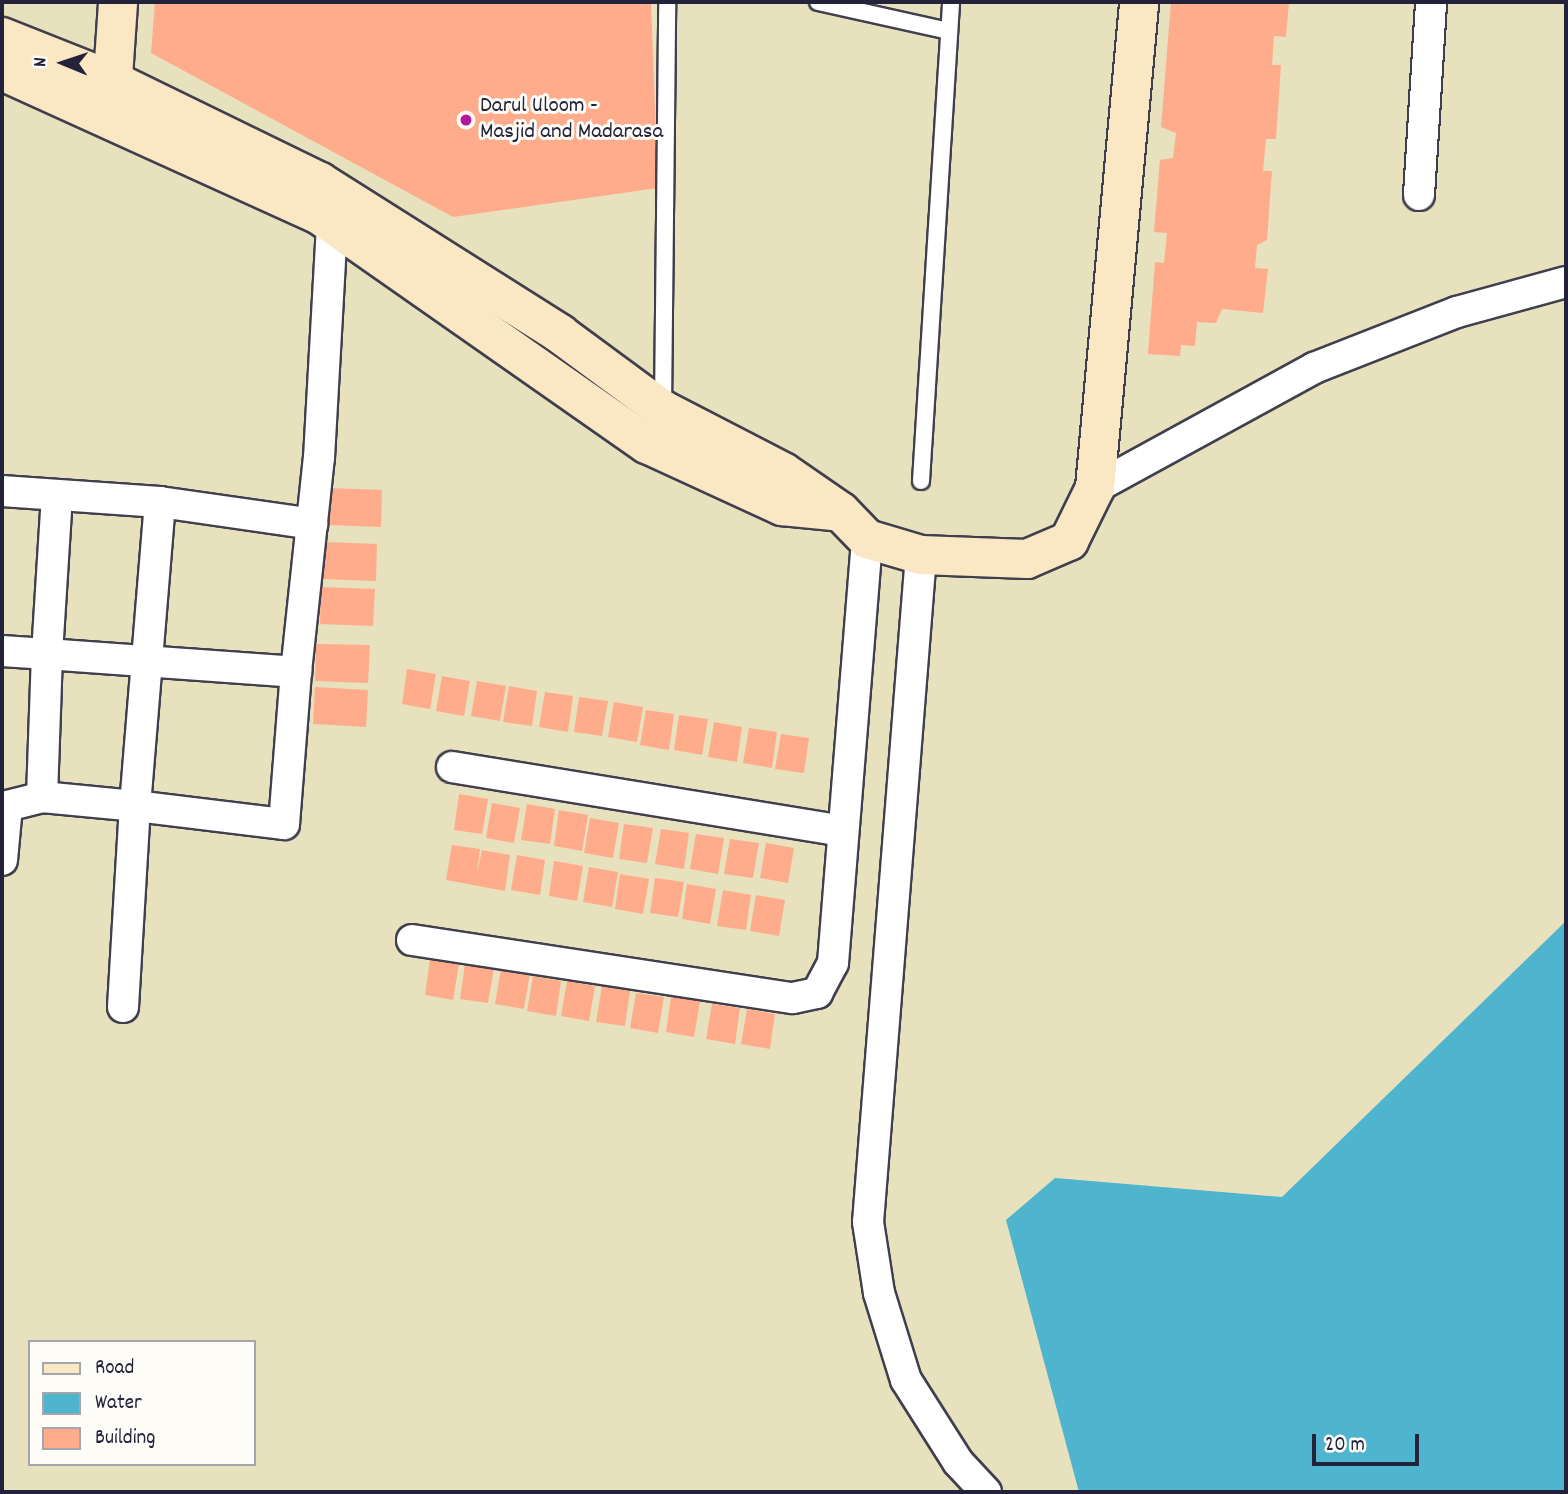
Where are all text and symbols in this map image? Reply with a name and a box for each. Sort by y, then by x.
north arrow [28,28,98,98]
text: N [28,57,55,67]
place label: Darul Uloom - Masjid and Madarasa [480,93,663,147]
marker: Darul Uloom - Masjid and Madarasa [458,112,474,128]
legend [28,1340,256,1466]
text: Road [95,1354,134,1384]
text: Water [95,1389,142,1419]
scale bar [1316,1420,1423,1464]
text: Building [95,1424,155,1454]
text: 20 m [1325,1431,1365,1461]

